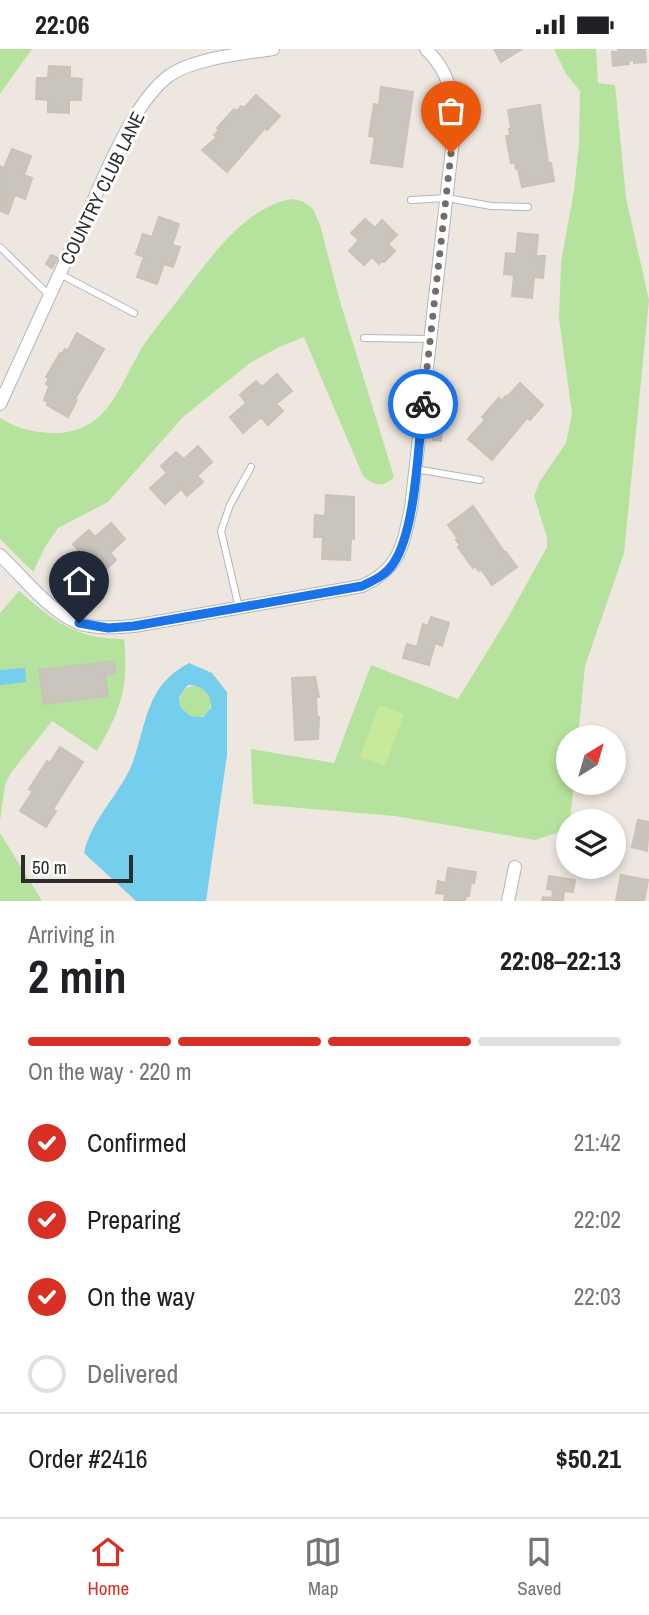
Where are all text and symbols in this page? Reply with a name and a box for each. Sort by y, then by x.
text: 22:06 [35,7,90,42]
pin [421,81,481,153]
icon: bag [432,92,470,130]
street label: COUNTRY CLUB LANE [54,107,150,269]
courier [388,369,458,439]
icon: bike [404,385,442,423]
pin [49,551,109,623]
icon: home [60,562,98,600]
north arrow [556,725,626,795]
map controls [556,725,626,879]
button: layers [556,809,626,879]
scale bar [21,852,133,884]
text: 50 m [32,854,67,880]
text: Arriving in [28,919,115,950]
text: 22:08–22:13 [500,943,621,978]
text: 2 min [28,945,127,1007]
text: On the way · 220 m [28,1056,192,1087]
icon: check [28,1124,66,1162]
text: Confirmed [87,1125,187,1160]
text: 21:42 [574,1127,621,1158]
icon: check [28,1201,66,1239]
text: Preparing [87,1202,181,1237]
text: 22:02 [574,1204,621,1235]
icon: check [28,1278,66,1316]
text: On the way [87,1279,195,1314]
text: 22:03 [574,1281,621,1312]
text: Delivered [87,1356,178,1391]
text: Order #2416 [28,1441,148,1476]
text: $50.21 [556,1441,621,1476]
tab: Home [88,1533,129,1601]
tab: Map [304,1533,342,1601]
tab: Saved [517,1533,561,1601]

